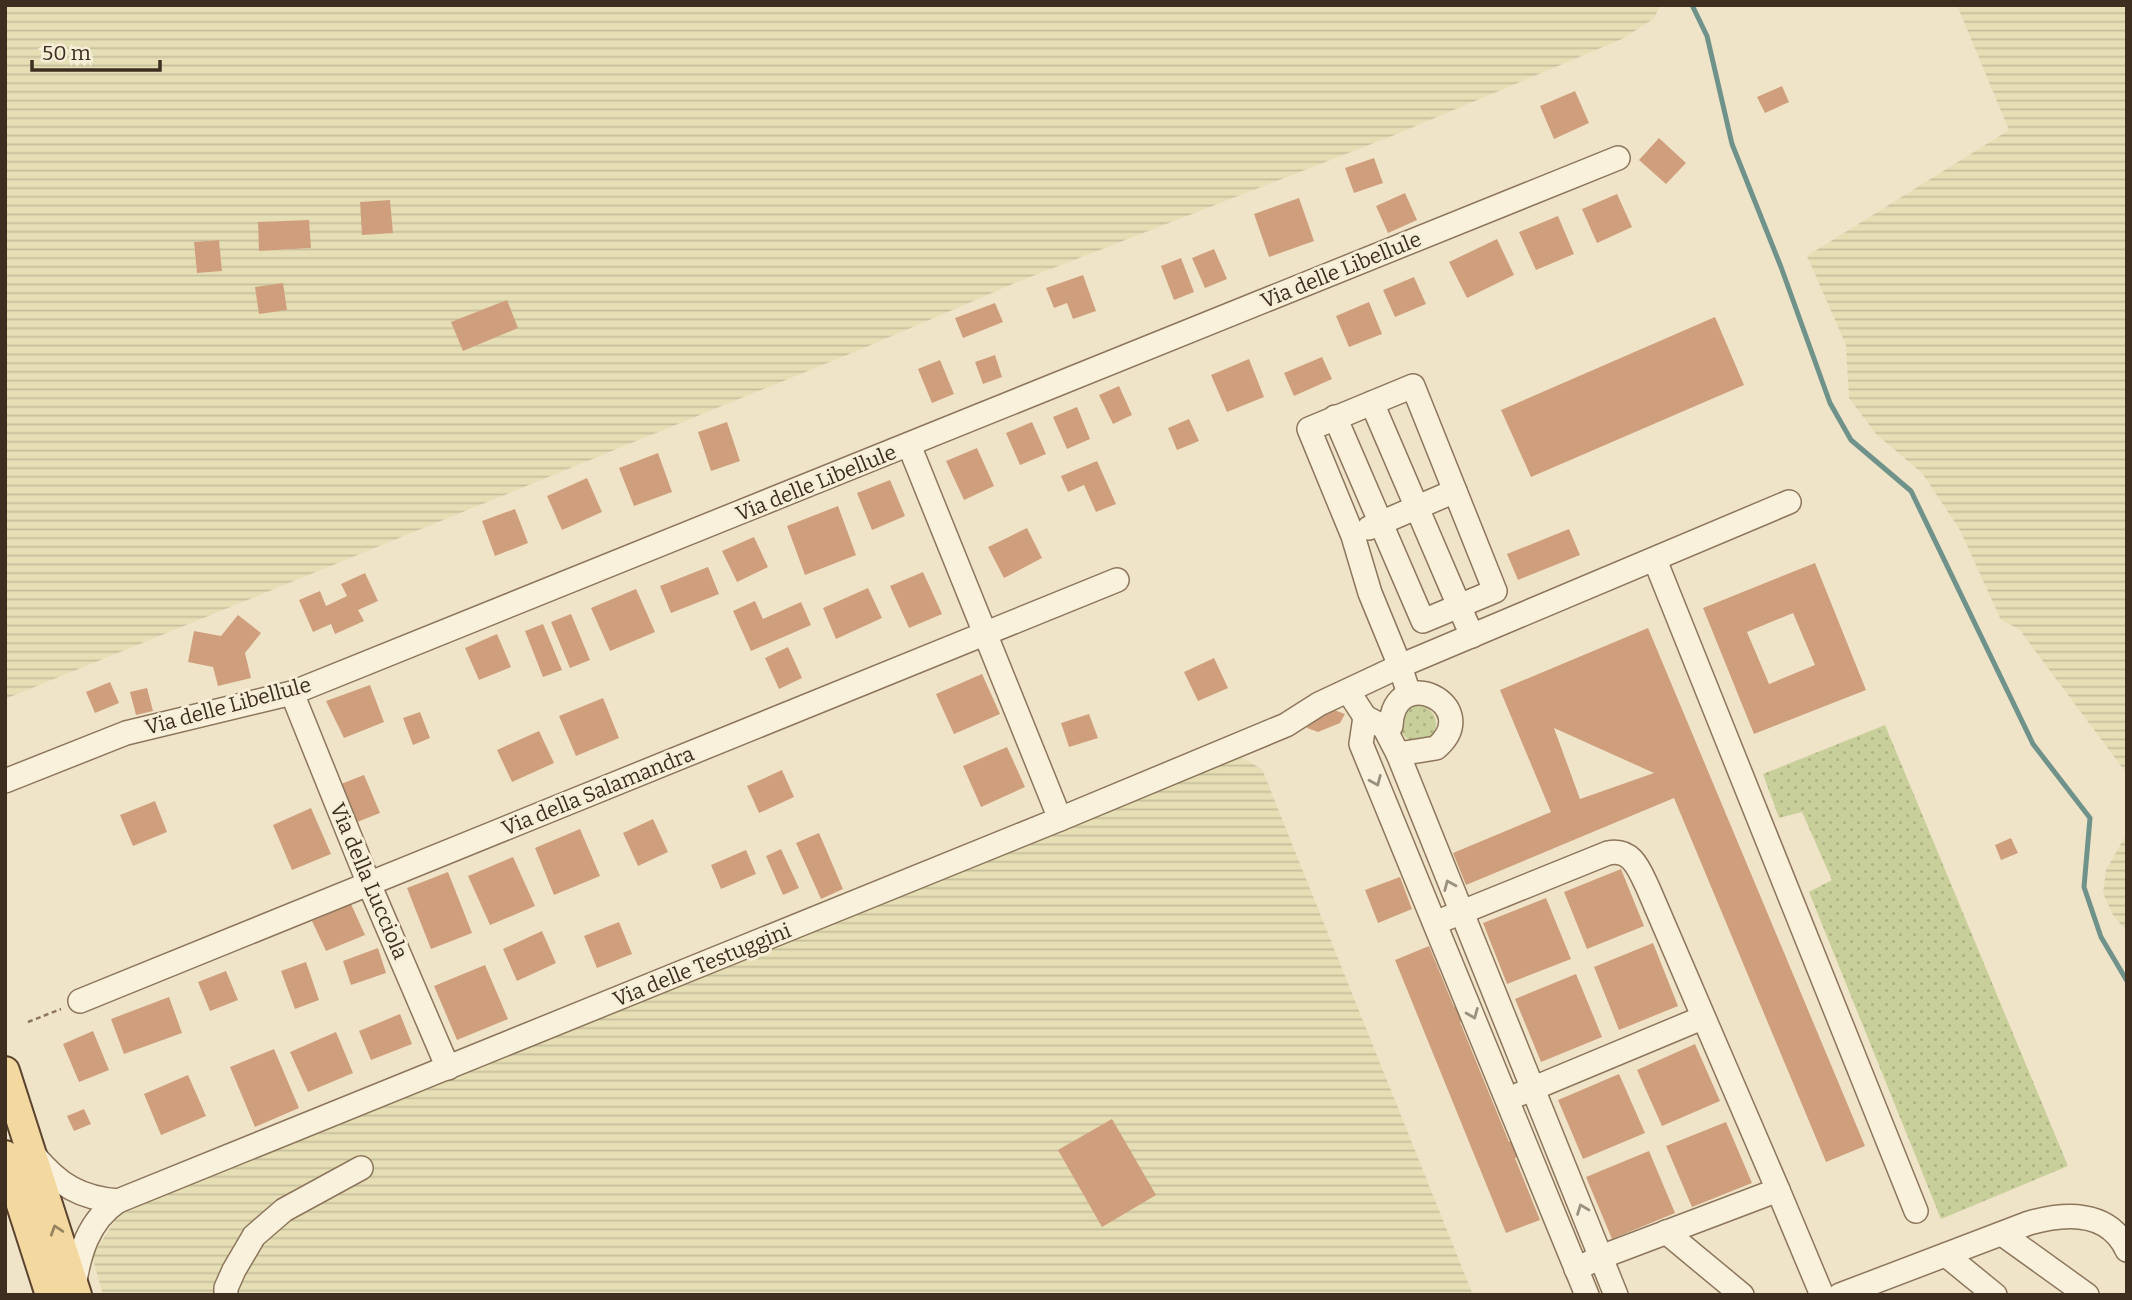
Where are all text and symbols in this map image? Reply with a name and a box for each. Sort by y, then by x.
scale bar [32,28,159,72]
text: 50 m [42,40,91,66]
street label: Via delle Libellule [1257,226,1425,314]
street label: Via delle Libellule [732,439,900,527]
street label: Via delle Libellule [142,671,314,741]
street label: Via della Salamandra [498,740,698,841]
one-way arrow [1368,775,1382,787]
street label: Via della Lucciola [324,799,414,964]
one-way arrow [1444,879,1458,891]
street label: Via delle Testuggini [609,917,795,1013]
one-way arrow [1465,1007,1479,1019]
one-way arrow [1576,1203,1590,1215]
one-way arrow [50,1224,64,1236]

